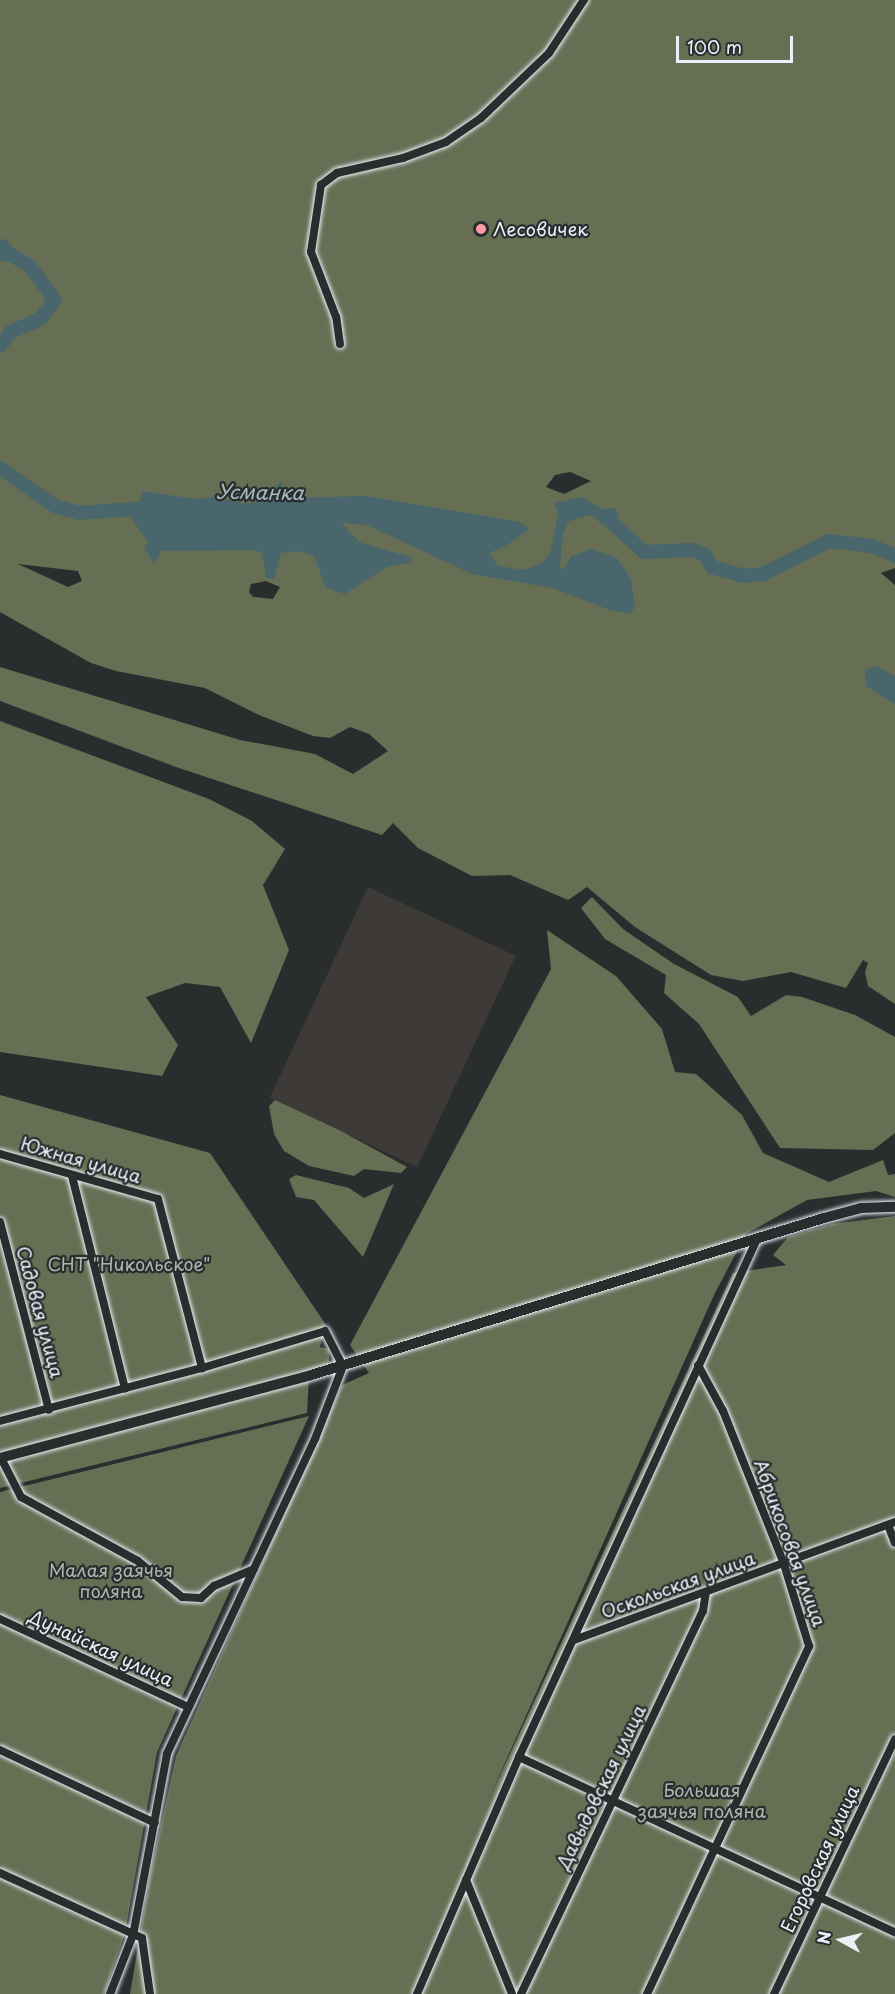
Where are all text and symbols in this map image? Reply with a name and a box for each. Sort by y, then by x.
scale bar [679,24,796,62]
text: 100 m [687,33,742,60]
place label: Лесовичек [493,218,588,240]
marker: Лесовичек [474,222,488,236]
water label: Усманка [216,479,304,505]
street label: Южная улица [18,1132,144,1188]
street label: Садовая улица [12,1244,68,1380]
park label: СНТ "Никольское" [47,1253,211,1275]
street label: Абрикосовая улица [750,1456,830,1630]
street label: Оскольская улица [597,1547,759,1623]
park label: Малая заячья поляна [49,1560,173,1602]
street label: Дунайская улица [25,1605,177,1691]
street label: Давыдовская улица [552,1701,650,1873]
park label: Большая заячья поляна [638,1780,766,1822]
street label: Егоровская улица [776,1782,864,1936]
north arrow [811,1910,871,1970]
text: N [810,1930,836,1945]

